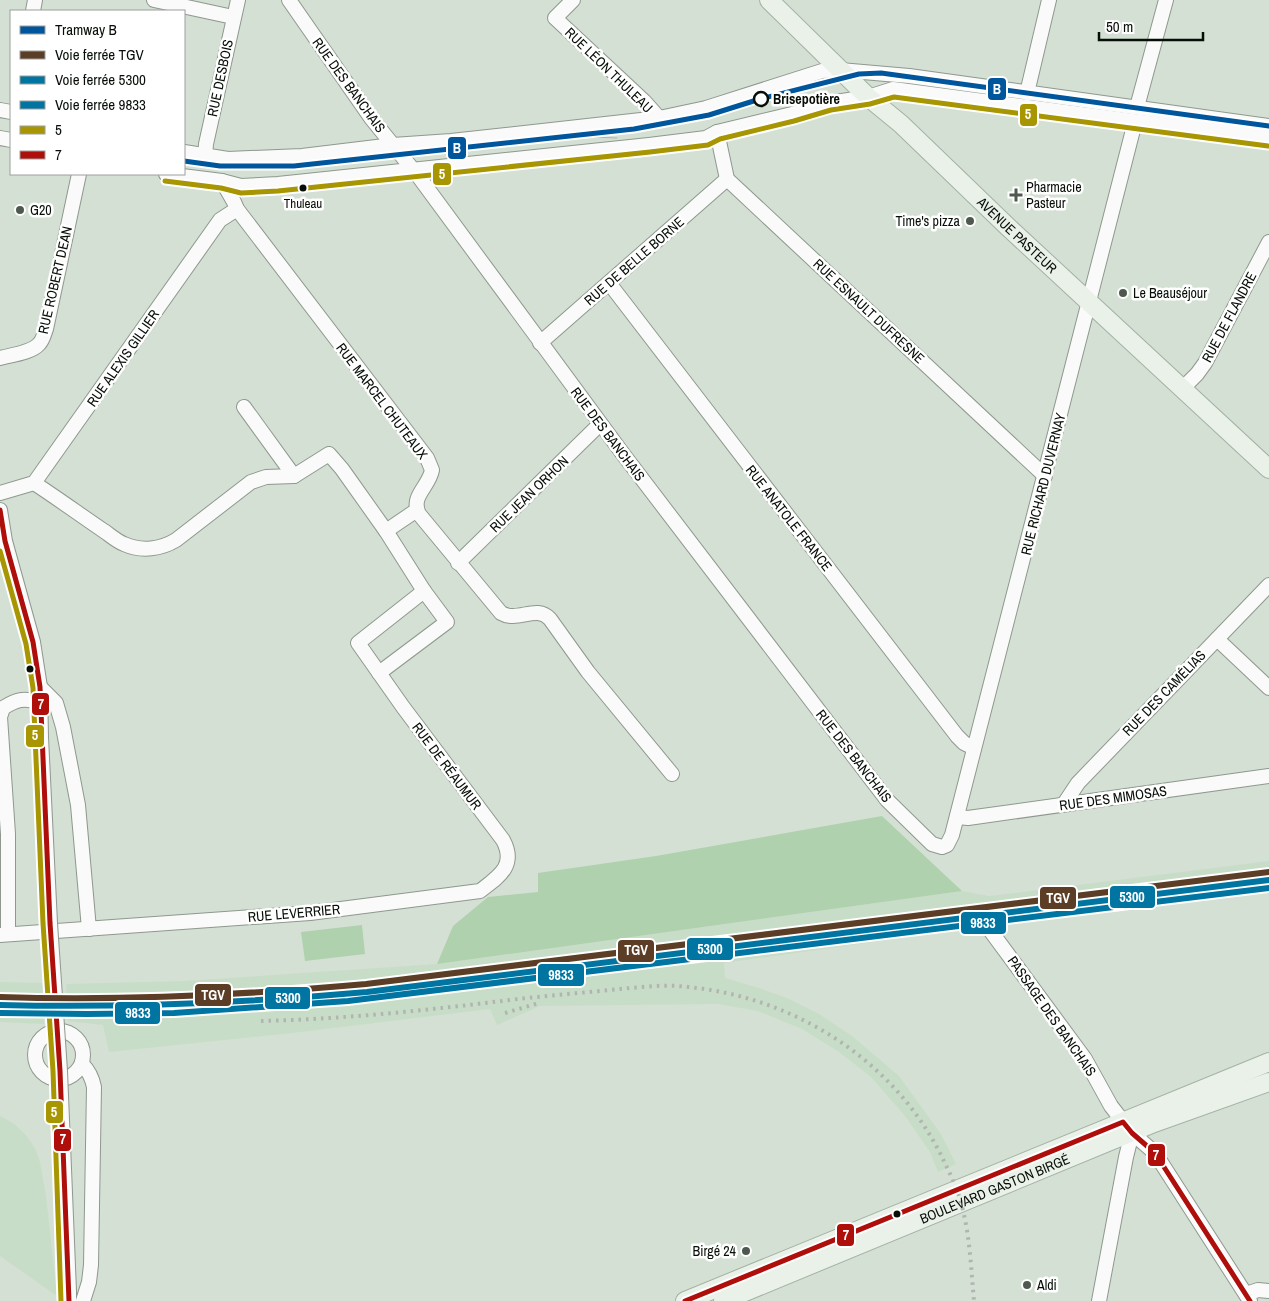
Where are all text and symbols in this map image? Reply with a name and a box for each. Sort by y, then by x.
legend [10,10,185,175]
scale bar [1099,10,1203,42]
text: 50 m [1106,16,1133,37]
text: Tramway B [55,19,117,40]
street label: RUE LÉON THULEAU [561,23,657,117]
street label: RUE DES BANCHAIS [309,34,390,136]
street label: RUE DESBOIS [203,37,237,118]
text: Voie ferrée TGV [55,44,144,65]
text: Voie ferrée 5300 [55,69,146,90]
line badge: B [987,77,1007,101]
text: B [993,80,1001,98]
place label: Brisepotière [773,90,840,108]
marker: Brisepotière [753,91,769,107]
text: Voie ferrée 9833 [55,94,146,115]
line badge: 5 [1019,103,1038,127]
text: 5 [1025,105,1032,123]
text: 5 [55,119,62,140]
line badge: B [447,136,467,160]
text: B [453,139,461,157]
text: 7 [55,144,62,165]
line badge: 5 [432,162,452,186]
text: 5 [439,165,446,183]
place label: Pharmacie Pasteur [1026,178,1082,212]
marker: Thuleau [298,183,308,193]
marker: Pharmacie Pasteur [1010,189,1022,201]
street label: AVENUE PASTEUR [973,193,1061,277]
place label: Thuleau [284,195,322,212]
place label: G20 [30,201,52,219]
marker: G20 [14,204,26,216]
place label: Time's pizza [896,212,961,230]
street label: RUE DE BELLE BORNE [580,213,688,309]
marker: Time's pizza [964,215,976,227]
street label: RUE ROBERT DEAN [34,224,76,336]
street label: RUE ESNAULT DUFRESNE [810,255,928,367]
street label: RUE DE FLANDRE [1198,269,1260,365]
place label: Le Beauséjour [1133,284,1207,302]
marker: Le Beauséjour [1117,287,1129,299]
street label: RUE ALEXIS GILLIER [83,306,163,410]
street label: RUE MARCEL CHUTEAUX [332,339,432,463]
street label: RUE DES BANCHAIS [567,383,649,485]
street label: RUE RICHARD DUVERNAY [1017,411,1069,557]
street label: RUE JEAN ORHON [486,452,572,536]
street label: RUE ANATOLE FRANCE [742,461,836,575]
street label: RUE DES CAMÉLIAS [1119,646,1210,740]
unlabelled marker [25,664,35,674]
line badge: 7 [31,692,50,716]
text: 7 [38,695,45,713]
street label: RUE DES BANCHAIS [812,706,896,806]
street label: RUE DE RÉAUMUR [408,719,486,813]
line badge: 5 [25,724,45,748]
text: 5 [32,726,39,744]
street label: RUE DES MIMOSAS [1058,781,1168,814]
line badge: 5300 [1109,885,1156,909]
line badge: TGV [1039,886,1077,910]
text: 5300 [1119,888,1145,906]
text: TGV [1046,889,1070,907]
street label: RUE LEVERRIER [247,900,341,926]
line badge: 9833 [960,911,1007,935]
text: 9833 [970,914,996,932]
line badge: 5300 [686,937,734,961]
line badge: TGV [617,939,655,963]
text: 5300 [697,940,723,958]
text: TGV [624,941,648,959]
street label: PASSAGE DES BANCHAIS [1004,952,1100,1080]
line badge: 9833 [537,963,585,987]
text: 9833 [548,966,574,984]
line badge: TGV [194,983,232,1007]
text: TGV [201,986,225,1004]
line badge: 5300 [264,986,311,1010]
text: 5300 [275,989,301,1007]
line badge: 9833 [114,1001,161,1025]
text: 9833 [125,1004,151,1022]
line badge: 5 [45,1100,64,1124]
text: 5 [51,1103,58,1121]
line badge: 7 [53,1128,72,1152]
text: 7 [60,1130,67,1148]
line badge: 7 [1147,1143,1166,1167]
text: 7 [1153,1146,1160,1164]
street label: BOULEVARD GASTON BIRGÉ [917,1150,1072,1228]
unlabelled marker [892,1209,902,1219]
line badge: 7 [836,1223,855,1247]
text: 7 [843,1226,850,1244]
place label: Birgé 24 [693,1242,737,1260]
marker: Birgé 24 [740,1245,752,1257]
place label: Aldi [1036,1276,1057,1294]
marker: Aldi [1021,1279,1033,1291]

